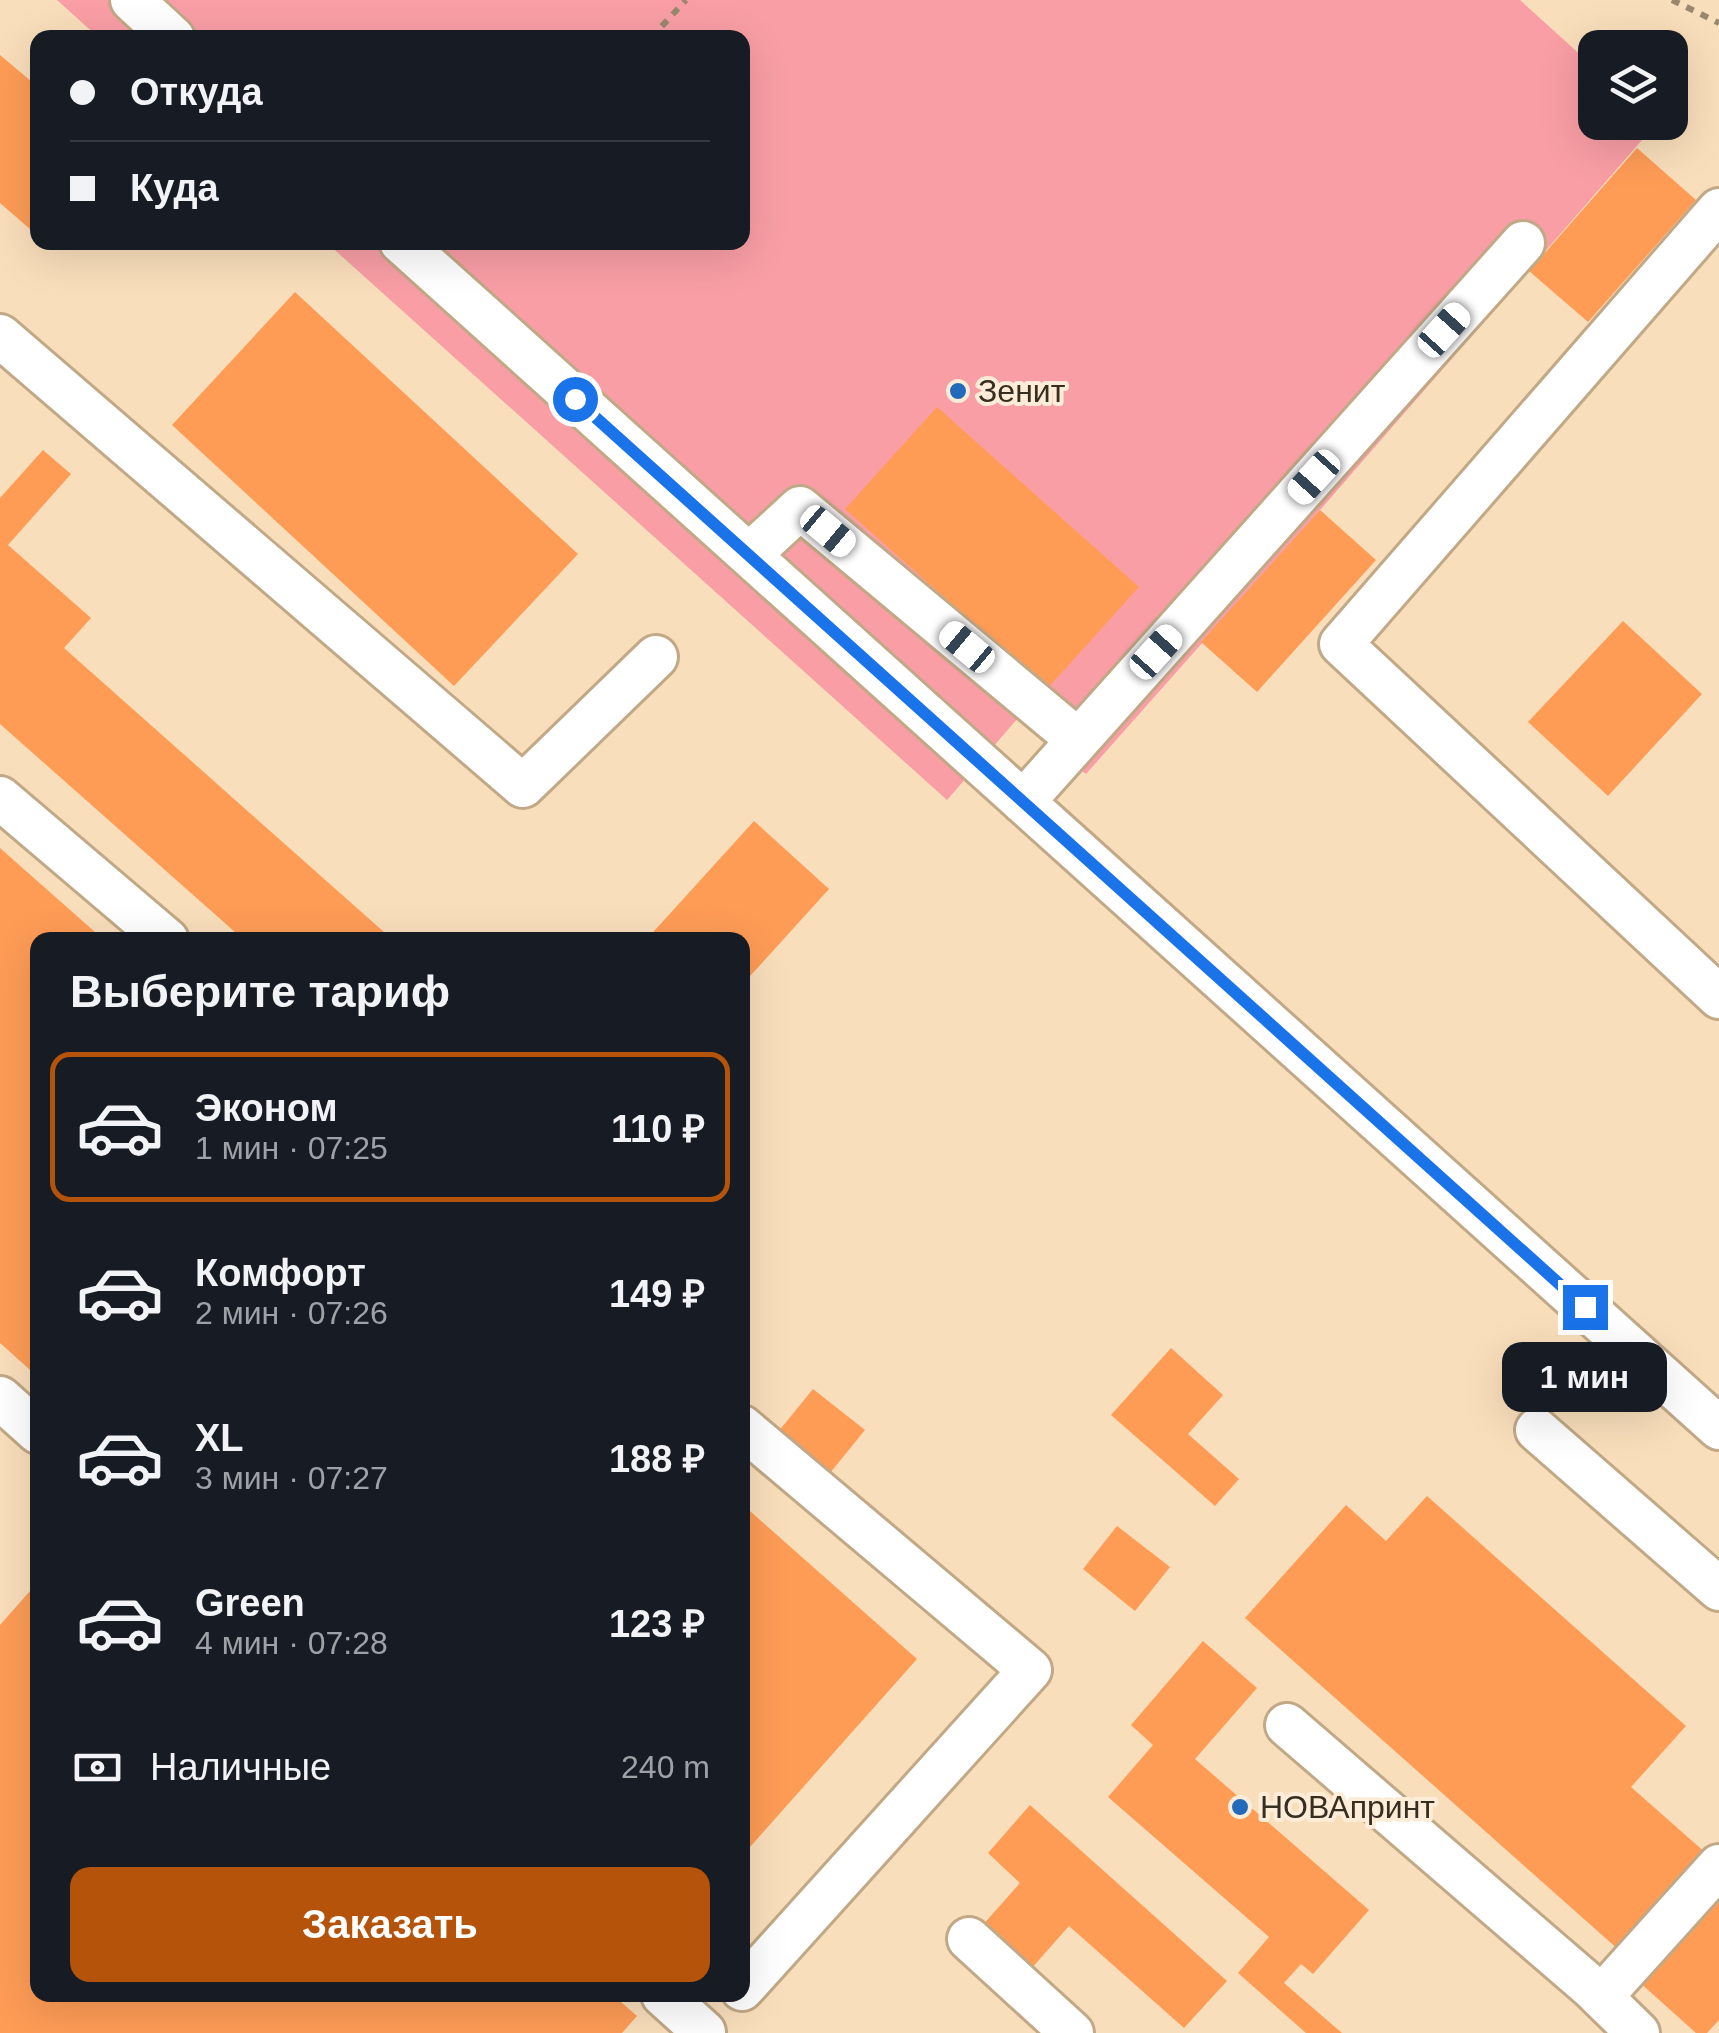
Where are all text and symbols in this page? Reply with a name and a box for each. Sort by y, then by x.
map controls [1578,30,1688,140]
button: layers [1578,30,1688,140]
text: Откуда [130,71,263,113]
text: Куда [130,167,219,209]
car [1413,298,1475,362]
place label: Зенит [978,373,1066,409]
route start [553,377,598,422]
marker: Зенит [947,380,969,402]
car [1283,445,1345,509]
car [795,500,861,562]
car [934,616,1000,678]
car [1125,620,1187,684]
text: Выберите тариф [70,966,450,1017]
icon: car [75,1082,165,1172]
text: Эконом [195,1087,338,1129]
text: 110 ₽ [611,1108,705,1150]
text: 1 мин · 07:25 [195,1130,388,1166]
icon: car [75,1247,165,1337]
text: Комфорт [195,1252,366,1294]
text: 149 ₽ [609,1273,705,1315]
route end [1563,1285,1608,1330]
text: 2 мин · 07:26 [195,1295,388,1331]
callout: 1 мин [1502,1342,1668,1412]
text: 1 мин [1540,1359,1629,1395]
icon: car [75,1412,165,1502]
text: XL [195,1417,244,1459]
text: 188 ₽ [609,1438,705,1480]
text: 3 мин · 07:27 [195,1460,388,1496]
icon: car [75,1577,165,1667]
text: Green [195,1582,305,1624]
text: 123 ₽ [609,1603,705,1645]
text: 4 мин · 07:28 [195,1625,388,1661]
icon: cash [70,1740,125,1795]
text: Наличные [150,1746,331,1788]
text: 240 m [621,1749,710,1785]
place label: НОВАпринт [1260,1789,1435,1825]
marker: НОВАпринт [1229,1796,1251,1818]
button: Заказать [70,1867,710,1982]

